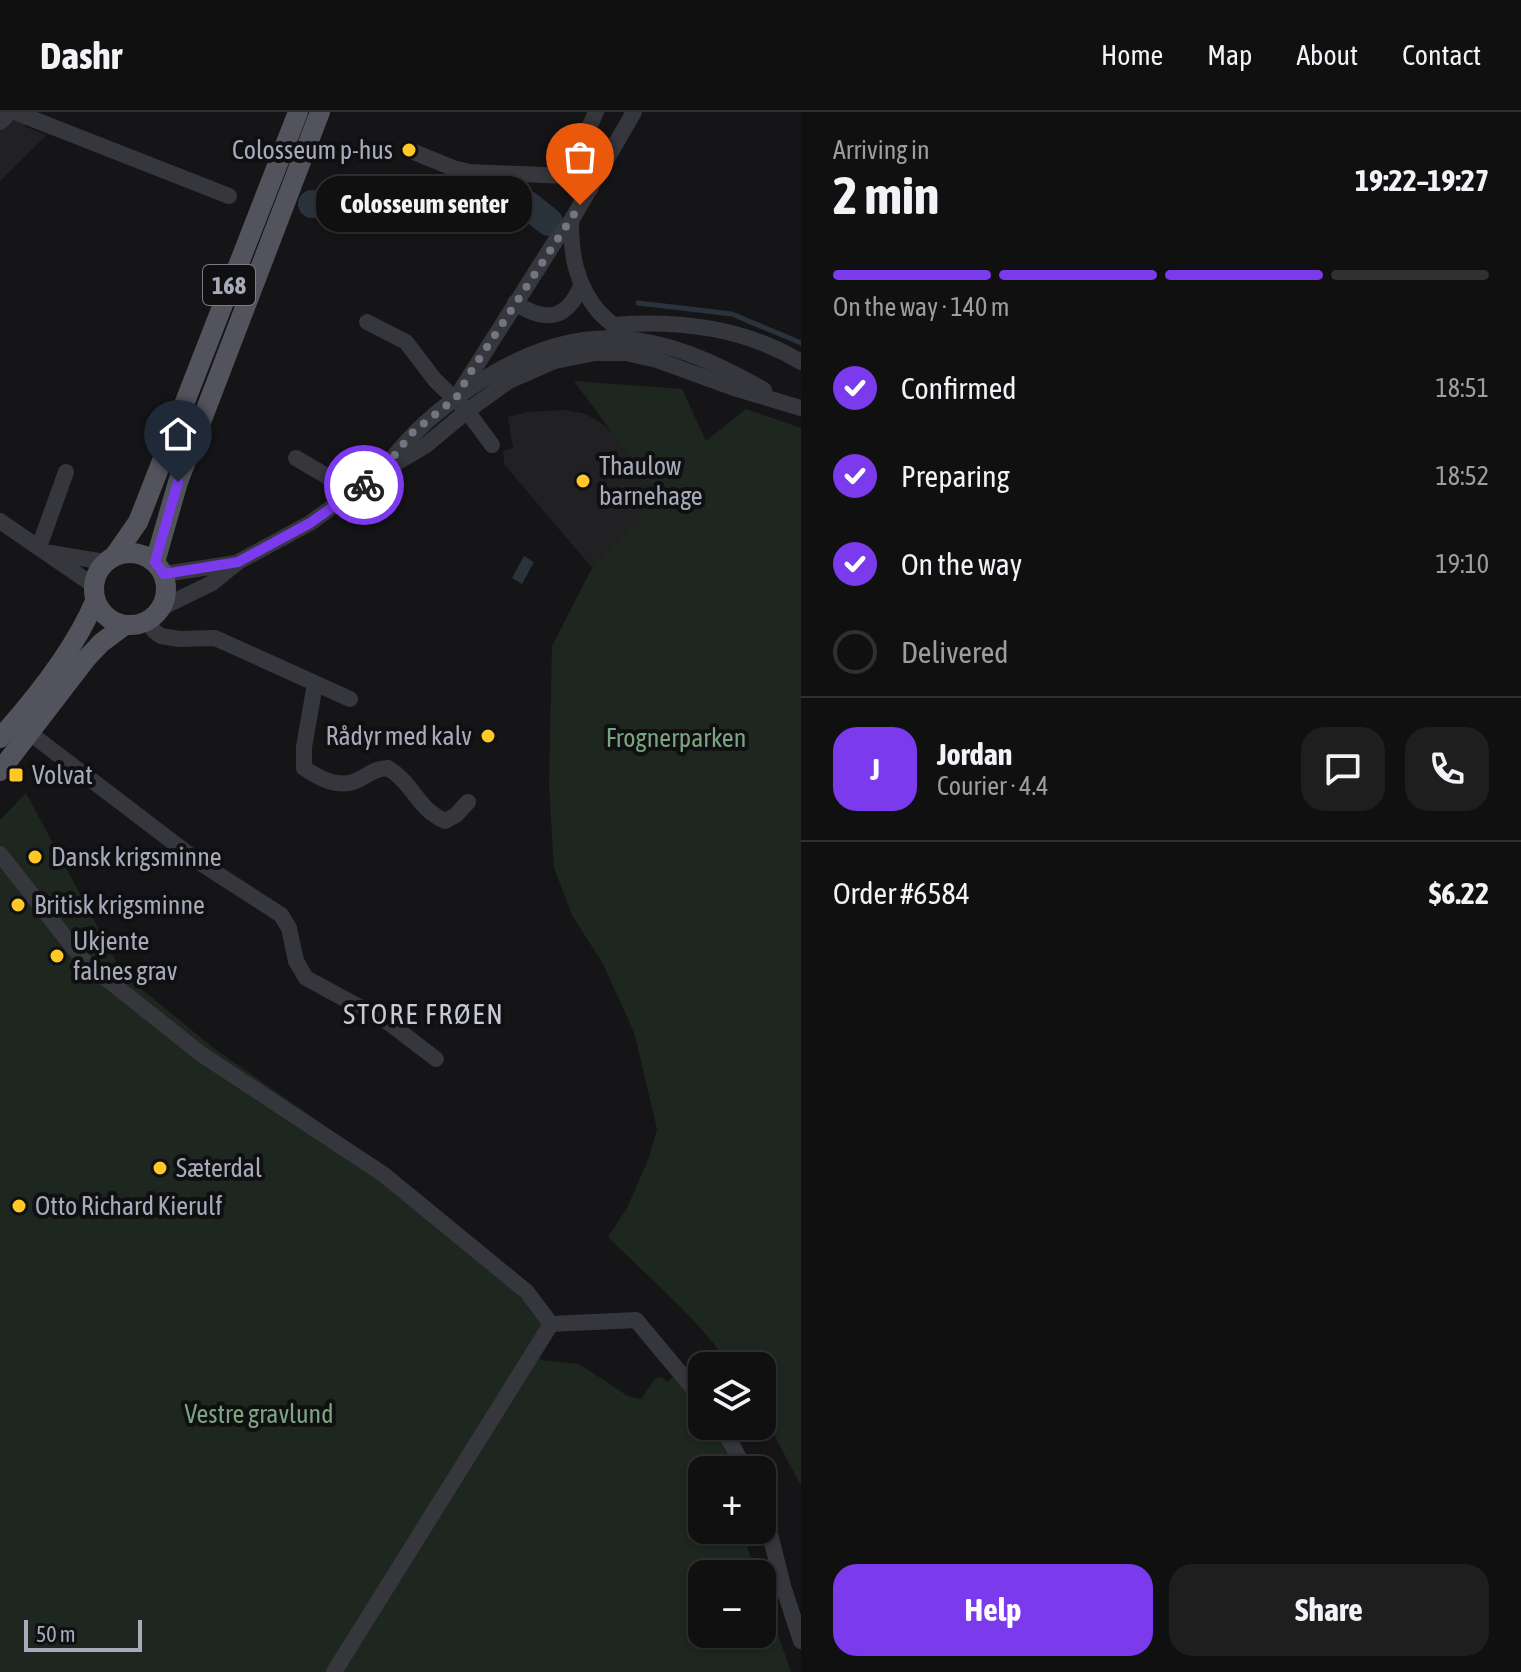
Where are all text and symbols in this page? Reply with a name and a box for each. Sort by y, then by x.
text: Dashr [40,34,122,77]
text: Home [1101,39,1163,71]
text: Map [1207,39,1252,71]
text: About [1296,39,1358,71]
text: Contact [1402,39,1481,71]
pin [546,123,614,205]
place label: Colosseum p-hus [232,135,393,165]
icon: bag [558,135,602,179]
text: Arriving in [833,135,930,165]
marker: Colosseum p-hus [400,141,418,159]
text: 19:22–19:27 [1355,163,1489,197]
text: 2 min [833,165,939,225]
callout: Colosseum senter [316,177,532,233]
text: Colosseum senter [340,189,508,219]
road number: 168 [203,265,255,305]
text: On the way · 140 m [833,292,1010,322]
icon: check [833,366,877,410]
text: Confirmed [901,371,1016,405]
text: 18:51 [1435,373,1489,403]
pin [144,400,212,482]
icon: home [156,412,200,456]
courier [324,445,404,525]
place label: Thaulow barnehage [599,451,703,511]
icon: check [833,454,877,498]
text: Preparing [901,459,1010,493]
text: 18:52 [1435,461,1489,491]
icon: bike [342,463,386,507]
marker: Thaulow barnehage [574,472,592,490]
icon: check [833,542,877,586]
text: On the way [901,547,1022,581]
text: 19:10 [1435,549,1489,579]
text: Delivered [901,635,1009,669]
place label: Rådyr med kalv [325,721,472,751]
park label: Frognerparken [606,723,746,753]
marker: Rådyr med kalv [479,727,497,745]
button: chat [1301,727,1385,811]
button: phone [1405,727,1489,811]
text: Jordan [937,737,1012,771]
text: J [870,752,880,786]
place label: Volvat [32,760,93,790]
marker: Volvat [7,766,25,784]
text: Courier · 4.4 [937,771,1048,801]
place label: Dansk krigsminne [51,842,222,872]
marker: Dansk krigsminne [26,848,44,866]
text: Order #6584 [833,876,970,910]
text: $6.22 [1429,876,1489,910]
place label: Britisk krigsminne [34,890,205,920]
marker: Britisk krigsminne [9,896,27,914]
place label: Ukjente falnes grav [73,926,178,986]
marker: Ukjente falnes grav [48,947,66,965]
district label: STORE FRØEN [343,998,505,1030]
place label: Sæterdal [176,1153,262,1183]
marker: Sæterdal [151,1159,169,1177]
place label: Otto Richard Kierulf [35,1191,222,1221]
marker: Otto Richard Kierulf [10,1197,28,1215]
map controls [688,1352,776,1648]
button: layers [688,1352,776,1440]
park label: Vestre gravlund [185,1399,333,1429]
button: + [688,1456,776,1544]
button: − [688,1560,776,1648]
button: Help [833,1564,1153,1656]
button: Share [1169,1564,1489,1656]
scale bar [24,1616,142,1652]
text: 50 m [36,1621,76,1647]

